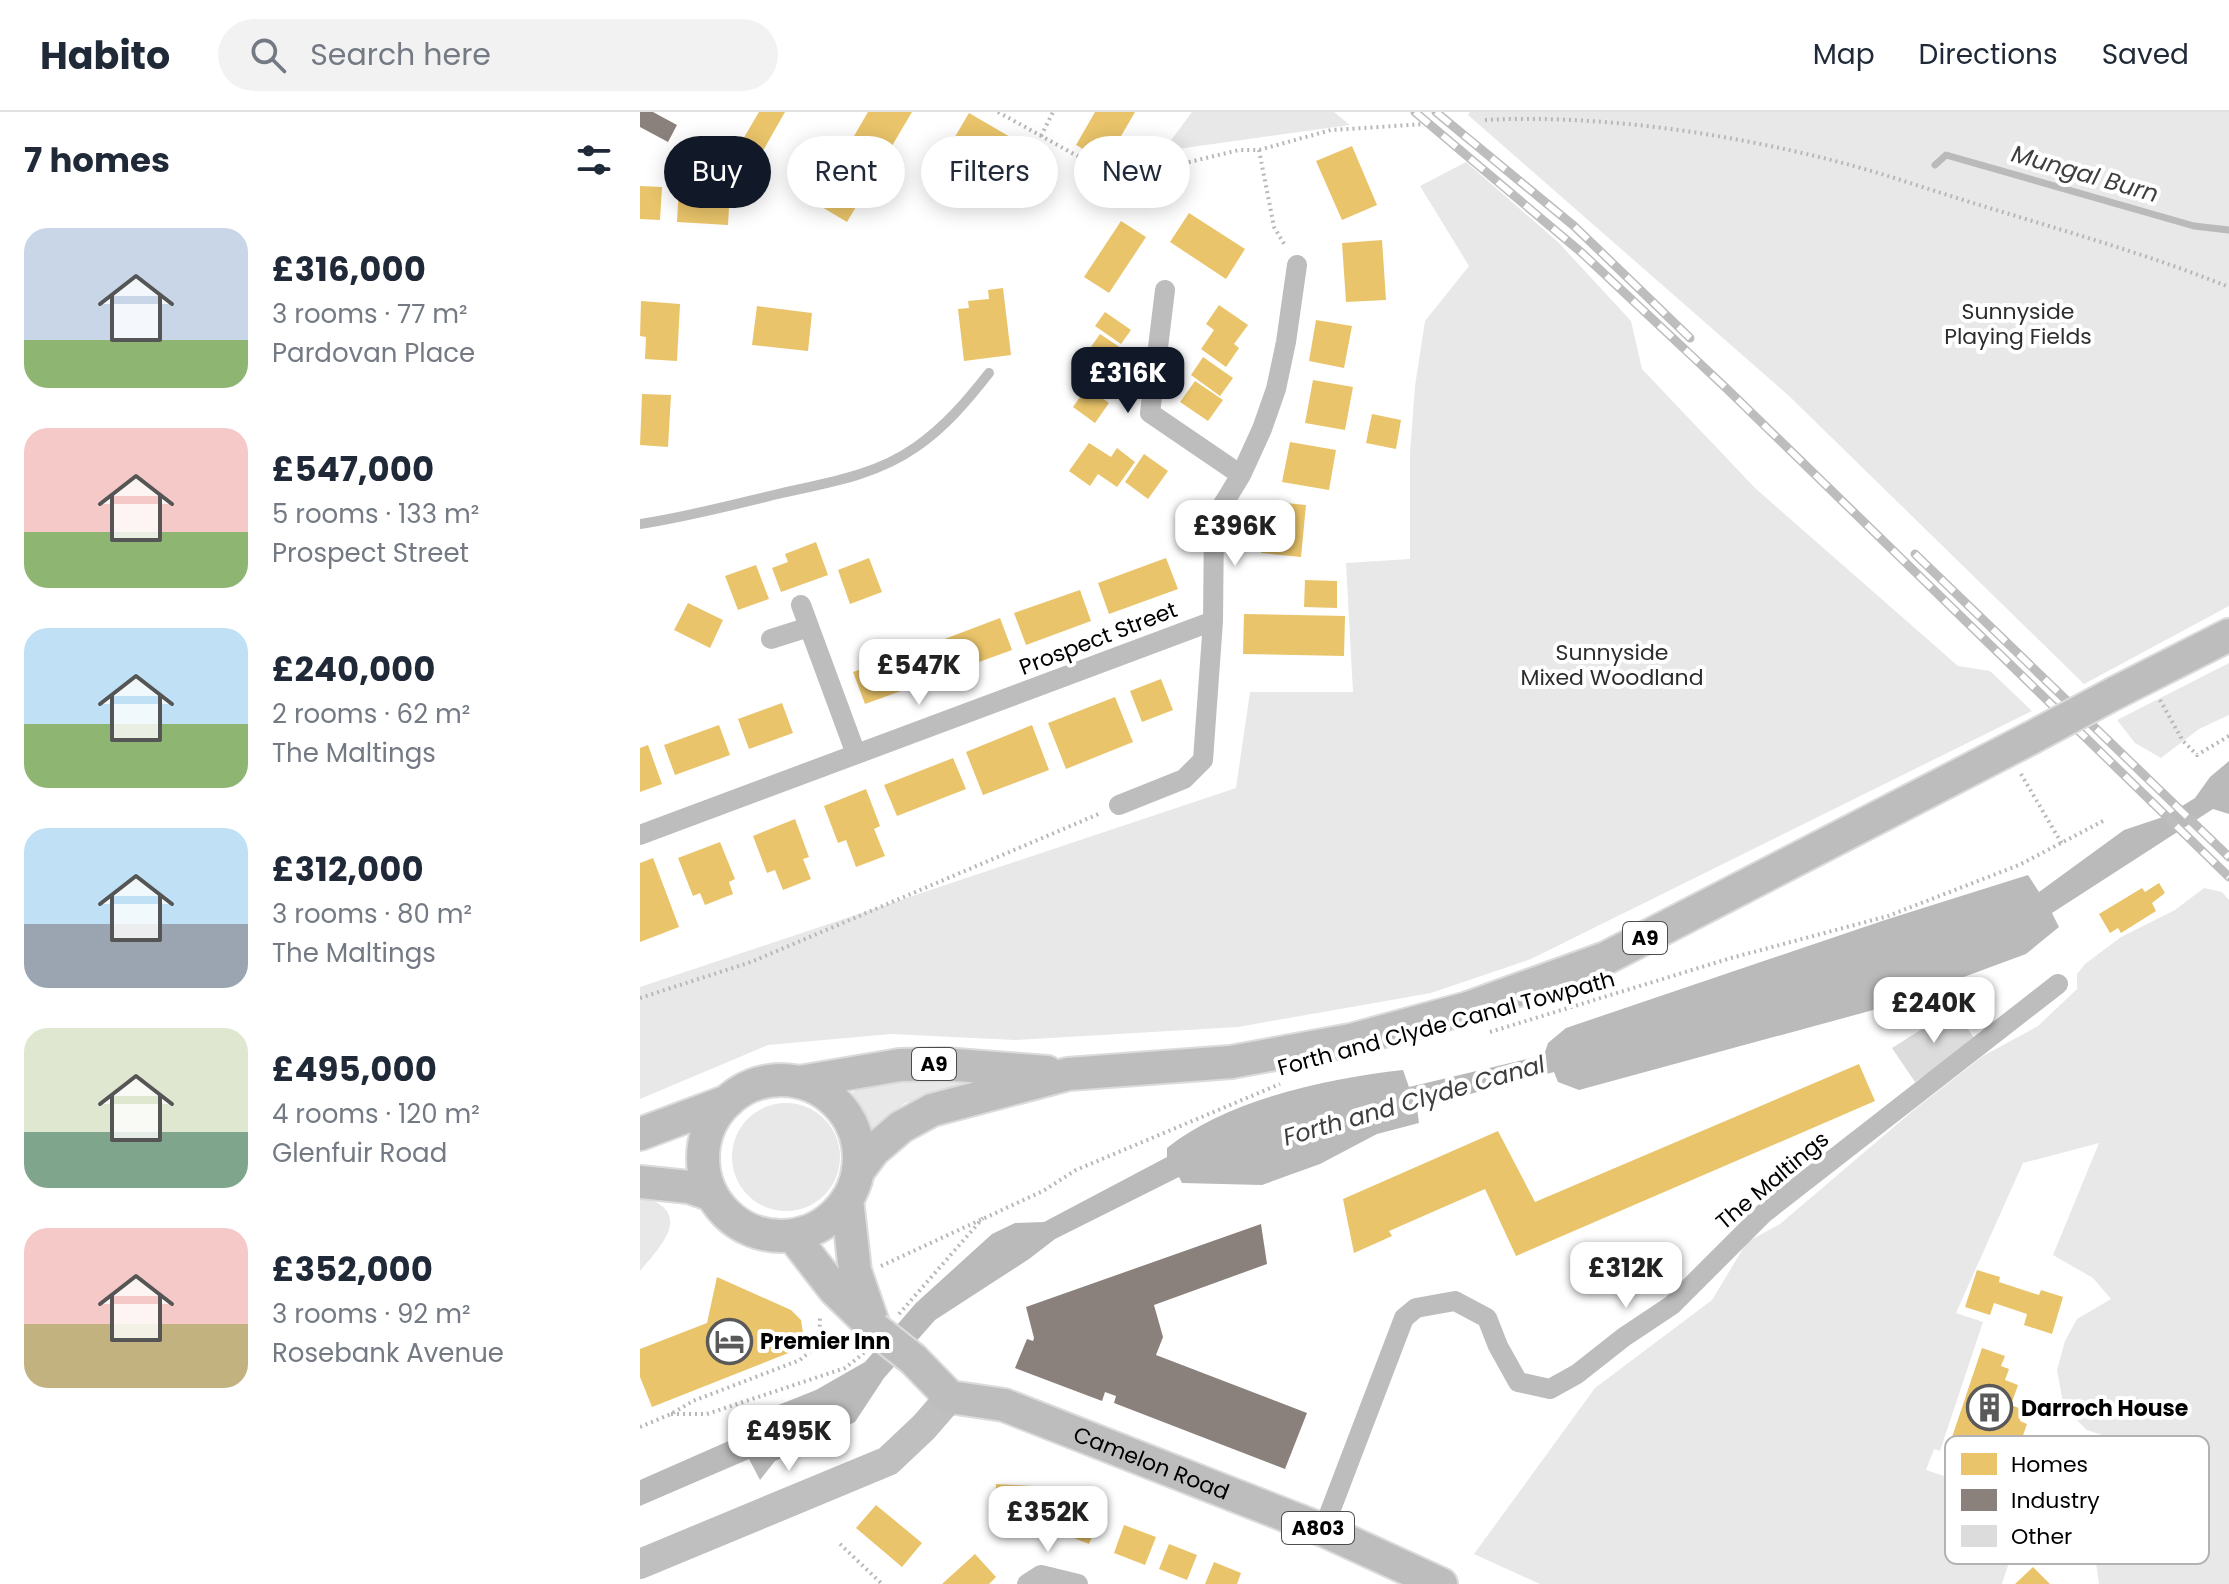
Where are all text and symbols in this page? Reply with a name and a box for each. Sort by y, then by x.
search box [218,19,778,91]
text: Habito [40,29,170,82]
icon: search [246,33,290,77]
text: Search here [310,33,491,76]
text: Map [1813,35,1875,74]
text: Directions [1919,35,2058,74]
text: Saved [2102,35,2189,74]
text: 7 homes [24,136,170,184]
chip: Buy [664,136,771,208]
chip: Rent [787,136,905,208]
chip: Filters [921,136,1058,208]
chip: New [1074,136,1190,208]
water label: Mungal Burn [2008,137,2162,210]
icon: filters [572,138,616,182]
text: £316,000 [272,245,426,293]
icon: home [88,260,184,356]
text: 3 rooms · 77 m² [272,296,468,332]
park label: Sunnyside Playing Fields [1944,296,2092,352]
text: Pardovan Place [272,335,475,371]
pin: £316K [1072,347,1184,415]
text: £316K [1089,355,1167,391]
text: £547,000 [272,445,434,493]
icon: home [88,460,184,556]
text: 5 rooms · 133 m² [272,496,479,532]
pin: £396K [1179,500,1291,568]
text: £396K [1193,508,1277,544]
text: Prospect Street [272,535,469,571]
street label: Prospect Street [1015,594,1182,683]
park label: Sunnyside Mixed Woodland [1520,637,1704,693]
pin: £547K [863,639,975,707]
text: £240,000 [272,645,435,693]
text: £547K [877,647,961,683]
icon: home [88,660,184,756]
text: 2 rooms · 62 m² [272,696,470,732]
text: The Maltings [272,735,436,771]
text: £312,000 [272,845,424,893]
icon: home [88,860,184,956]
text: 3 rooms · 80 m² [272,896,472,932]
road number: A9 [1623,922,1667,954]
text: The Maltings [272,935,436,971]
street label: Forth and Clyde Canal Towpath [1274,963,1618,1084]
pin: £240K [1878,977,1990,1045]
text: £240K [1892,985,1976,1021]
text: £495,000 [272,1045,437,1093]
water label: Forth and Clyde Canal [1279,1047,1549,1154]
road number: A9 [912,1048,956,1080]
icon: home [88,1060,184,1156]
text: 4 rooms · 120 m² [272,1096,480,1132]
street label: The Maltings [1709,1124,1835,1237]
text: Glenfuir Road [272,1135,447,1171]
pin: £312K [1570,1242,1682,1310]
text: £352,000 [272,1245,433,1293]
text: £312K [1588,1250,1664,1286]
icon: home [88,1260,184,1356]
text: 3 rooms · 92 m² [272,1296,471,1332]
hotel icon: Premier Inn [705,1317,753,1365]
place label: Premier Inn [760,1326,890,1357]
text: Rosebank Avenue [272,1335,504,1371]
building icon: Darroch House [1966,1384,2014,1432]
place label: Darroch House [2021,1393,2188,1424]
pin: £495K [733,1405,845,1473]
text: £495K [746,1413,832,1449]
street label: Camelon Road [1069,1419,1234,1508]
legend [1945,1436,2209,1564]
text: Homes [2011,1449,2088,1480]
text: Industry [2011,1485,2100,1516]
pin: £352K [992,1486,1104,1554]
text: £352K [1007,1494,1089,1530]
road number: A803 [1282,1512,1354,1544]
text: Other [2011,1521,2072,1552]

